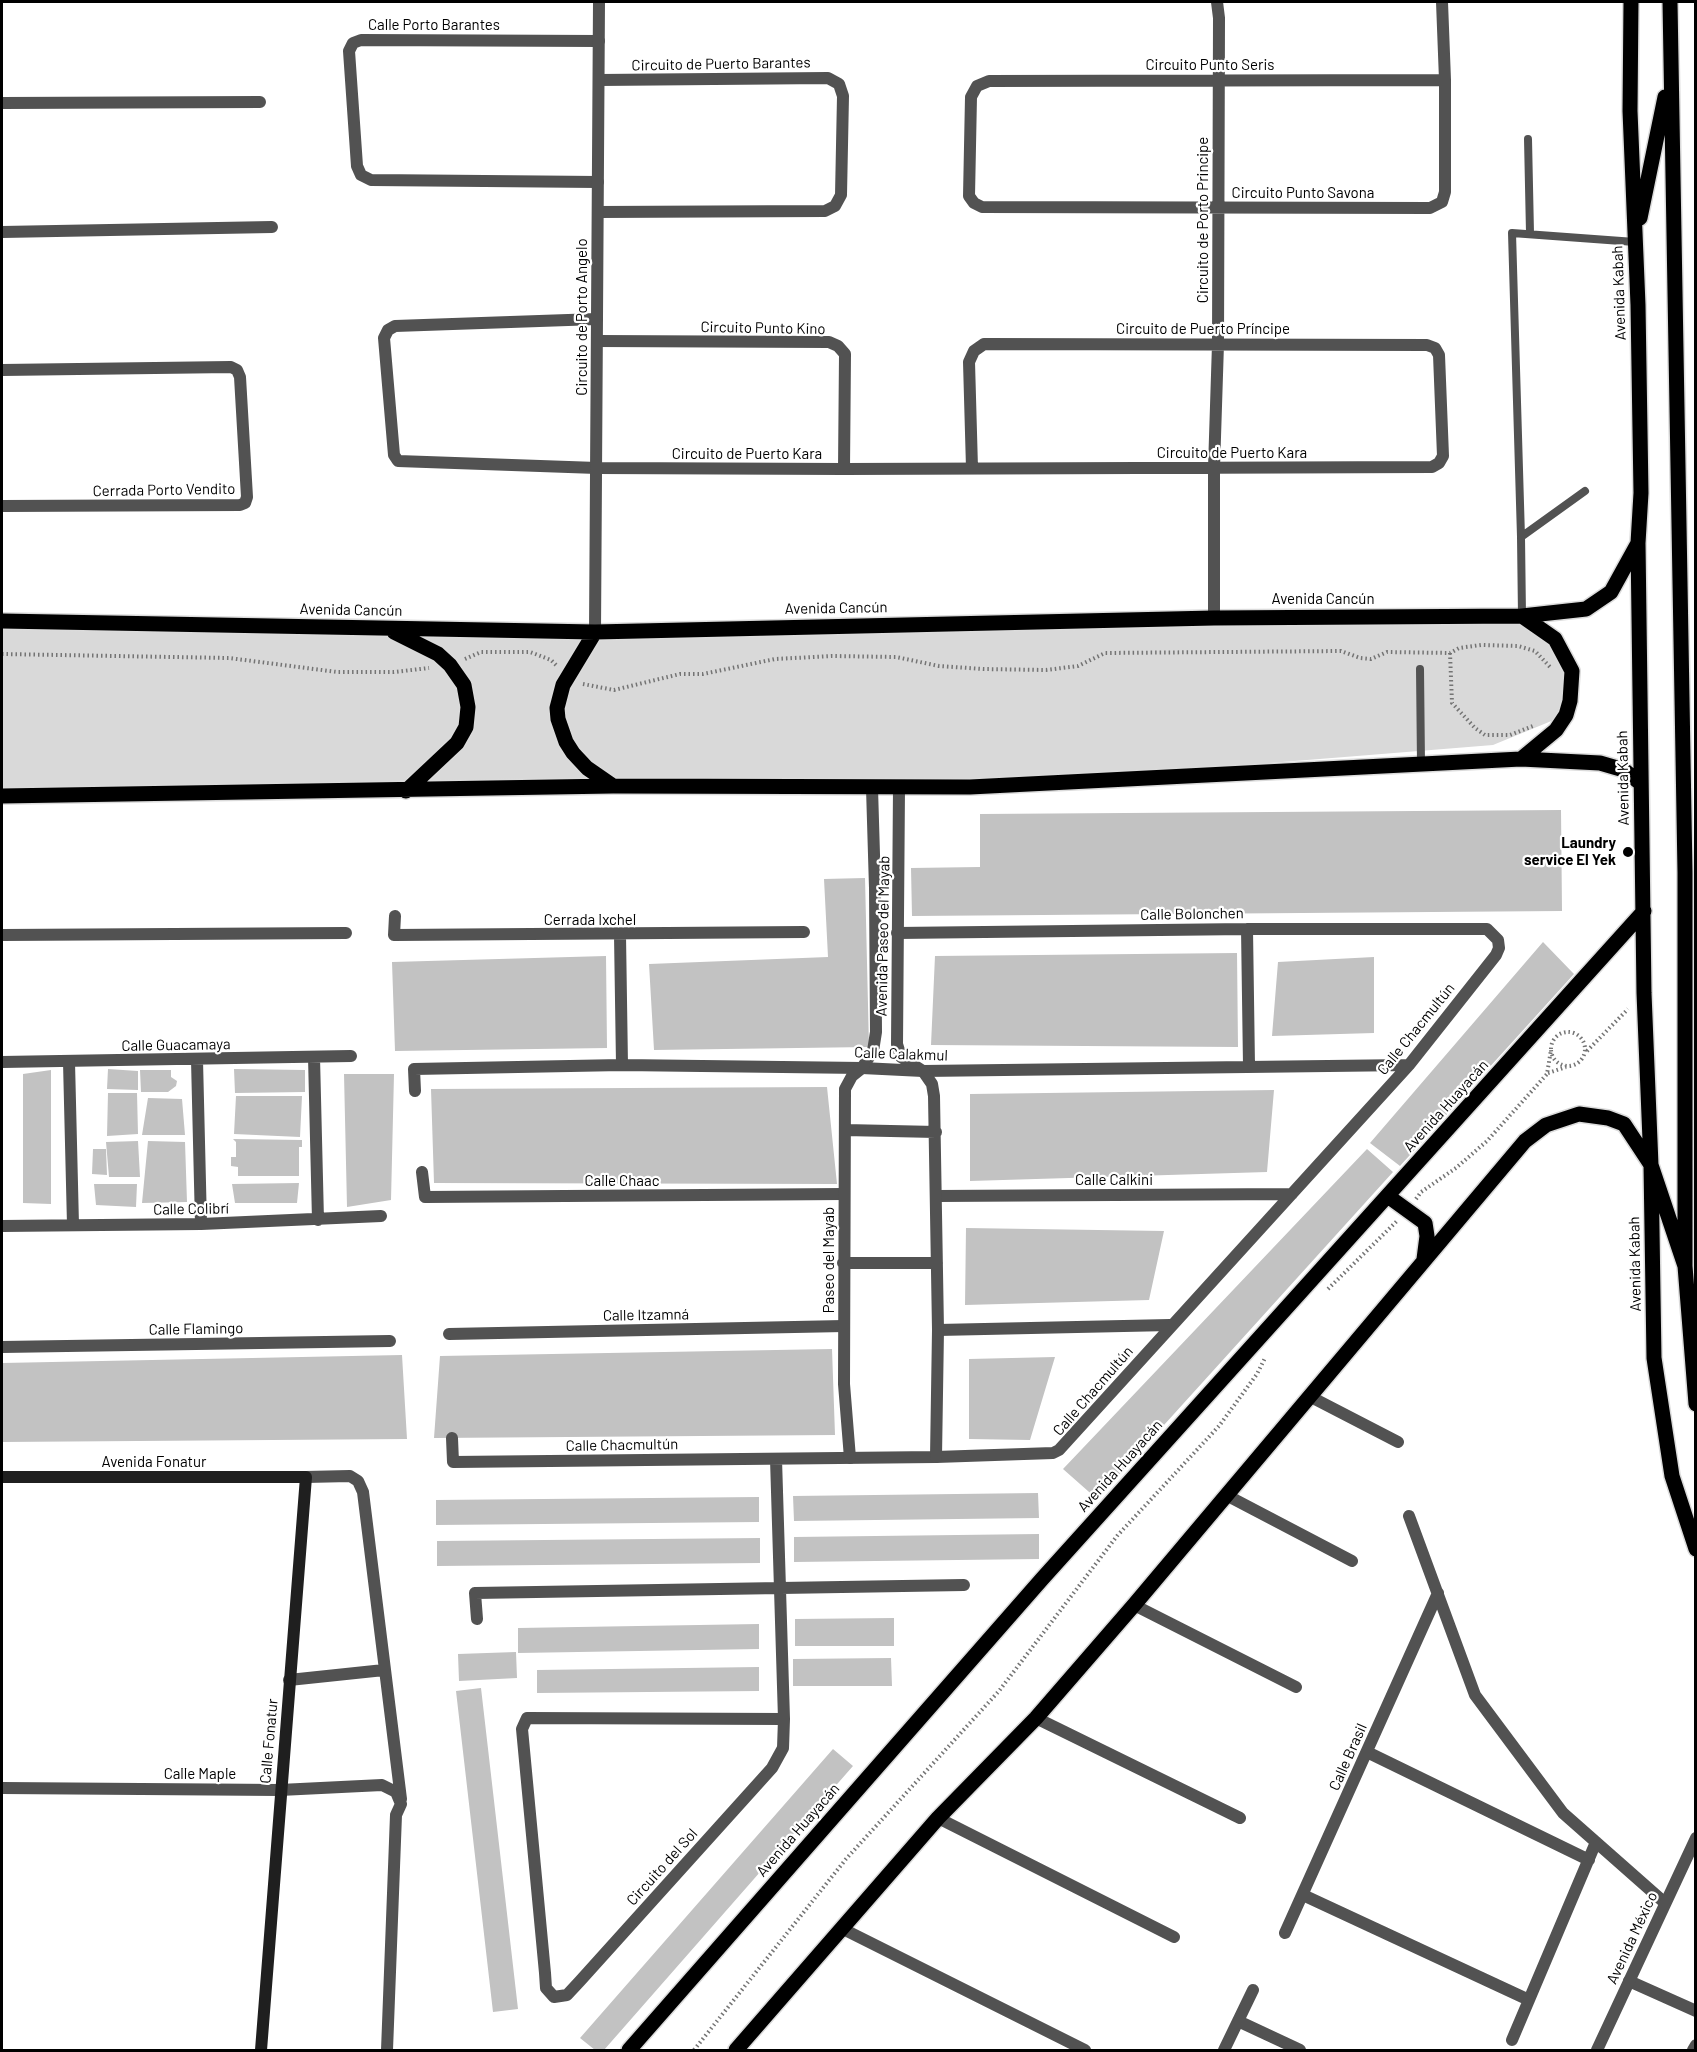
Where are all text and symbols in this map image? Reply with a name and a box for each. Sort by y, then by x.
street label: Calle Porto Barantes [368,16,500,34]
street label: Circuito de Puerto Barantes [631,53,811,75]
street label: Circuito Punto Seris [1145,56,1275,74]
street label: Circuito de Porto Principe [1194,137,1212,303]
street label: Circuito Punto Savona [1232,184,1374,202]
street label: Circuito de Porto Angelo [573,238,591,396]
street label: Avenida Kabah [1608,245,1630,341]
street label: Circuito Punto Kino [700,318,826,338]
street label: Circuito de Puerto Príncipe [1116,320,1290,338]
street label: Circuito de Puerto Kara [1157,444,1307,462]
street label: Circuito de Puerto Kara [672,445,822,463]
street label: Cerrada Porto Vendito [92,480,236,500]
street label: Avenida Cancún [1272,590,1374,608]
street label: Avenida Cancún [784,598,888,618]
street label: Avenida Cancún [299,600,403,620]
street label: Avenida Kabah [1613,730,1633,826]
place label: Laundry service El Yek [1524,834,1616,869]
marker: Laundry service El Yek [1621,845,1635,859]
street label: Avenida Paseo del Mayab [873,855,893,1017]
street label: Calle Bolonchen [1140,904,1244,924]
street label: Cerrada Ixchel [544,911,636,929]
street label: Calle Chacmultún [1374,980,1458,1078]
street label: Calle Guacamaya [121,1035,231,1055]
street label: Calle Calakmul [854,1043,948,1065]
street label: Avenida Huayacán [1400,1056,1492,1156]
street label: Calle Calkini [1075,1171,1153,1189]
street label: Calle Chaac [585,1172,659,1190]
street label: Calle Colibrí [153,1199,229,1219]
street label: Paseo del Mayab [820,1207,838,1313]
street label: Avenida Kabah [1625,1216,1645,1312]
street label: Calle Itzamná [603,1305,689,1325]
street label: Calle Flamingo [148,1319,244,1339]
street label: Calle Chacmultún [1049,1343,1137,1439]
street label: Avenida Huayacán [1074,1416,1166,1516]
street label: Calle Chacmultún [565,1435,679,1455]
street label: Avenida Fonatur [101,1453,207,1471]
street label: Calle Fonatur [256,1698,282,1784]
street label: Calle Brasil [1325,1721,1371,1793]
street label: Calle Maple [164,1765,236,1783]
street label: Avenida Huayacán [753,1780,843,1880]
street label: Circuito del Sol [623,1825,701,1909]
street label: Avenida México [1603,1889,1661,1987]

